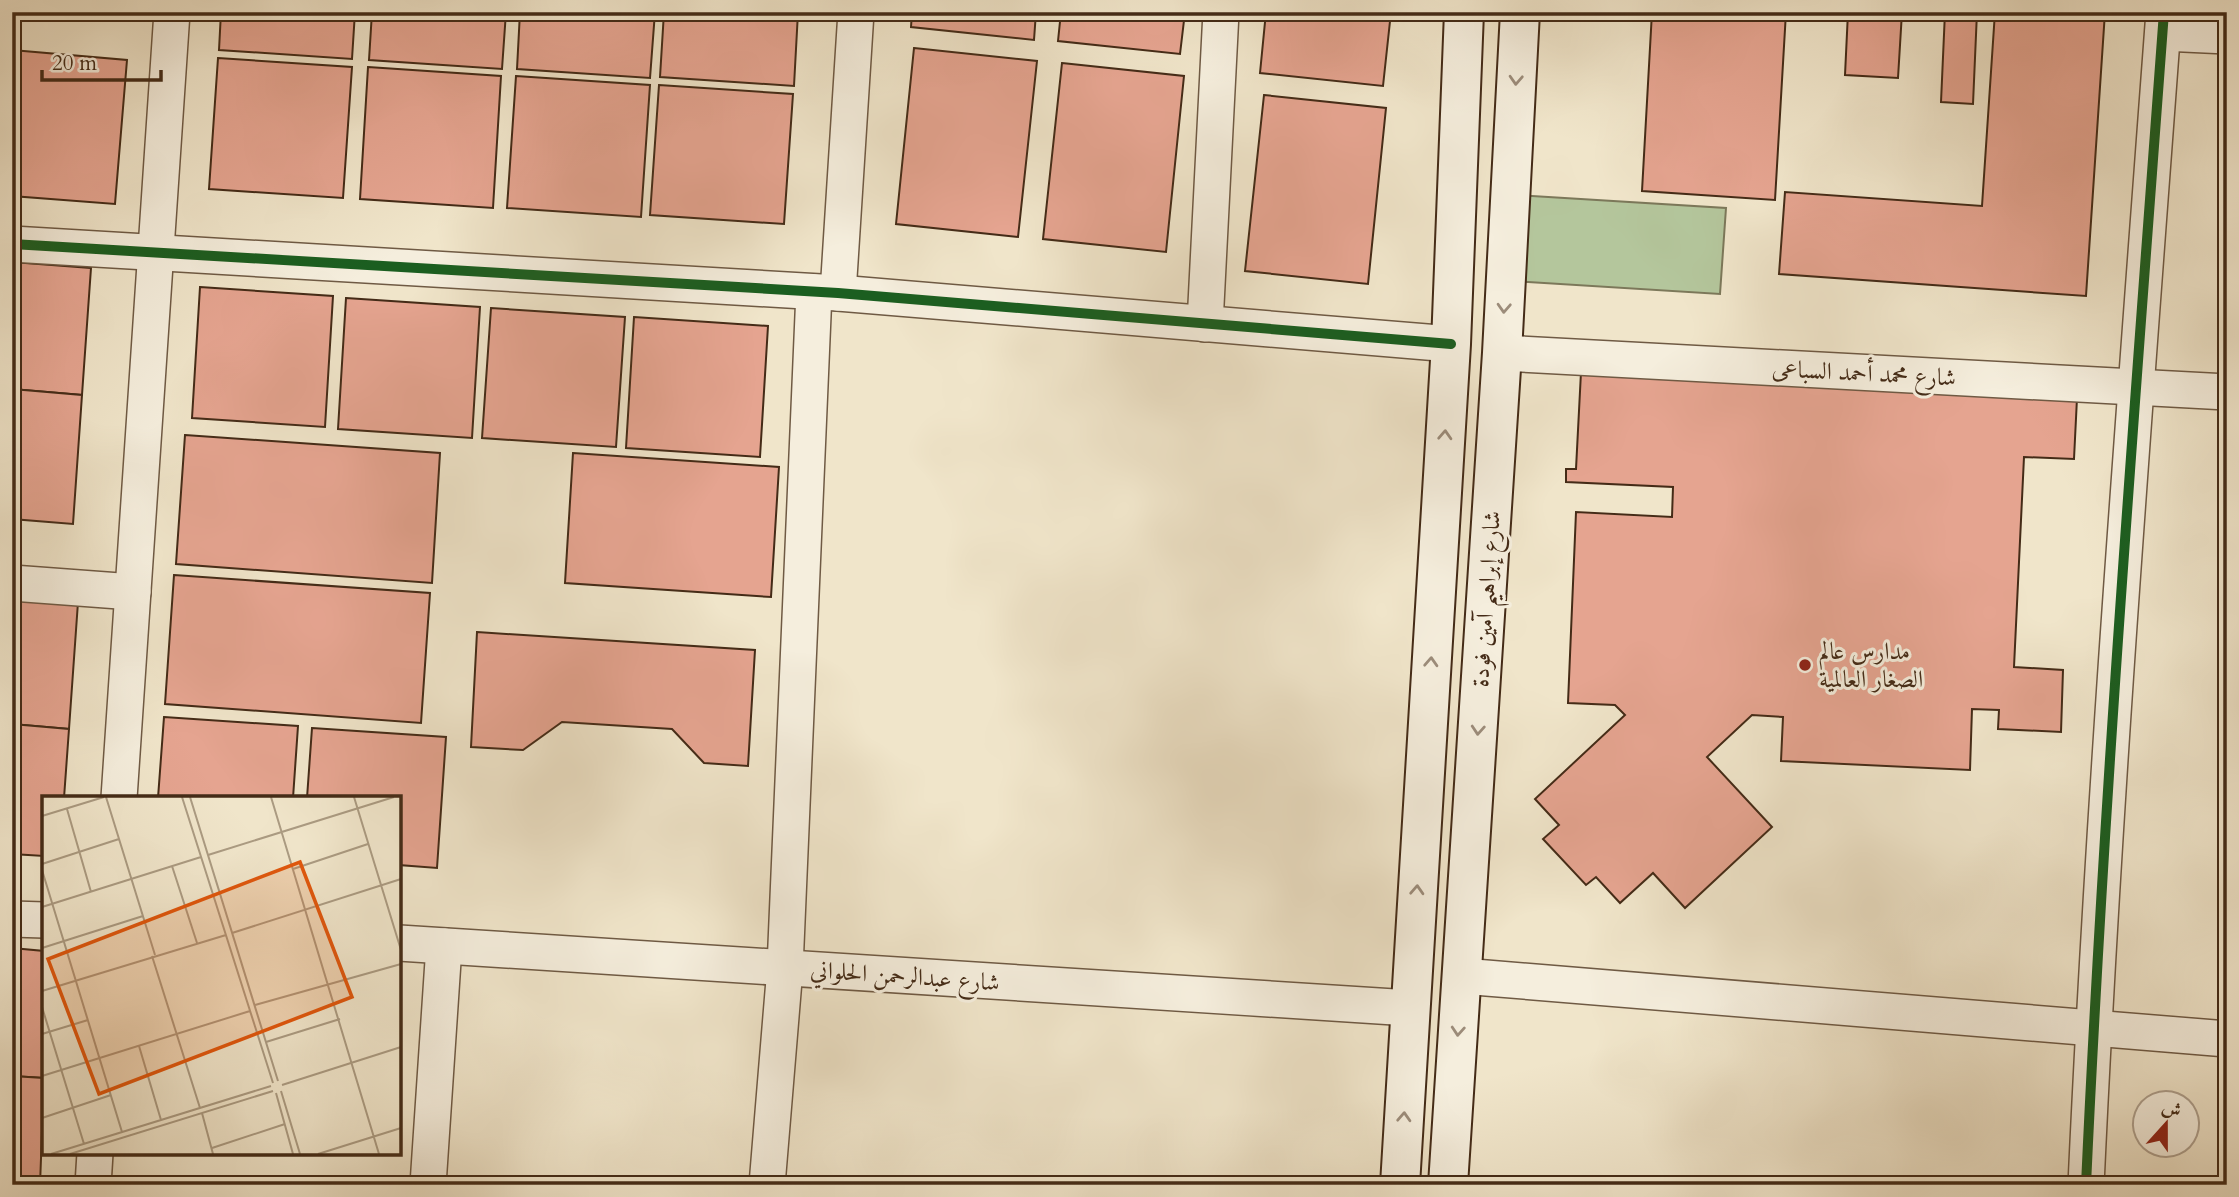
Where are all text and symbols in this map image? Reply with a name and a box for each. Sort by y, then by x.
scale bar [42,38,161,82]
text: 20 m [52,49,97,78]
one-way arrow [1509,75,1524,86]
one-way arrow [1497,302,1512,313]
street label: شارع محمد أحمد السباعى [1771,351,1957,398]
one-way arrow [1437,430,1452,441]
street label: شارع إبراهيم آمين فودة [1464,510,1516,689]
place label: مدارس عالم الصغار العالمية [1819,635,1923,696]
one-way arrow [1423,657,1438,668]
marker: مدارس عالم الصغار العالمية [1797,657,1813,673]
one-way arrow [1470,725,1485,736]
inset map [42,796,401,1155]
one-way arrow [1410,884,1425,895]
street label: شارع عبدالرحمن الحلواني [809,953,1001,1003]
one-way arrow [1451,1025,1466,1036]
north arrow [2130,1088,2200,1158]
text: ش [2158,1094,2185,1125]
one-way arrow [1396,1111,1411,1122]

